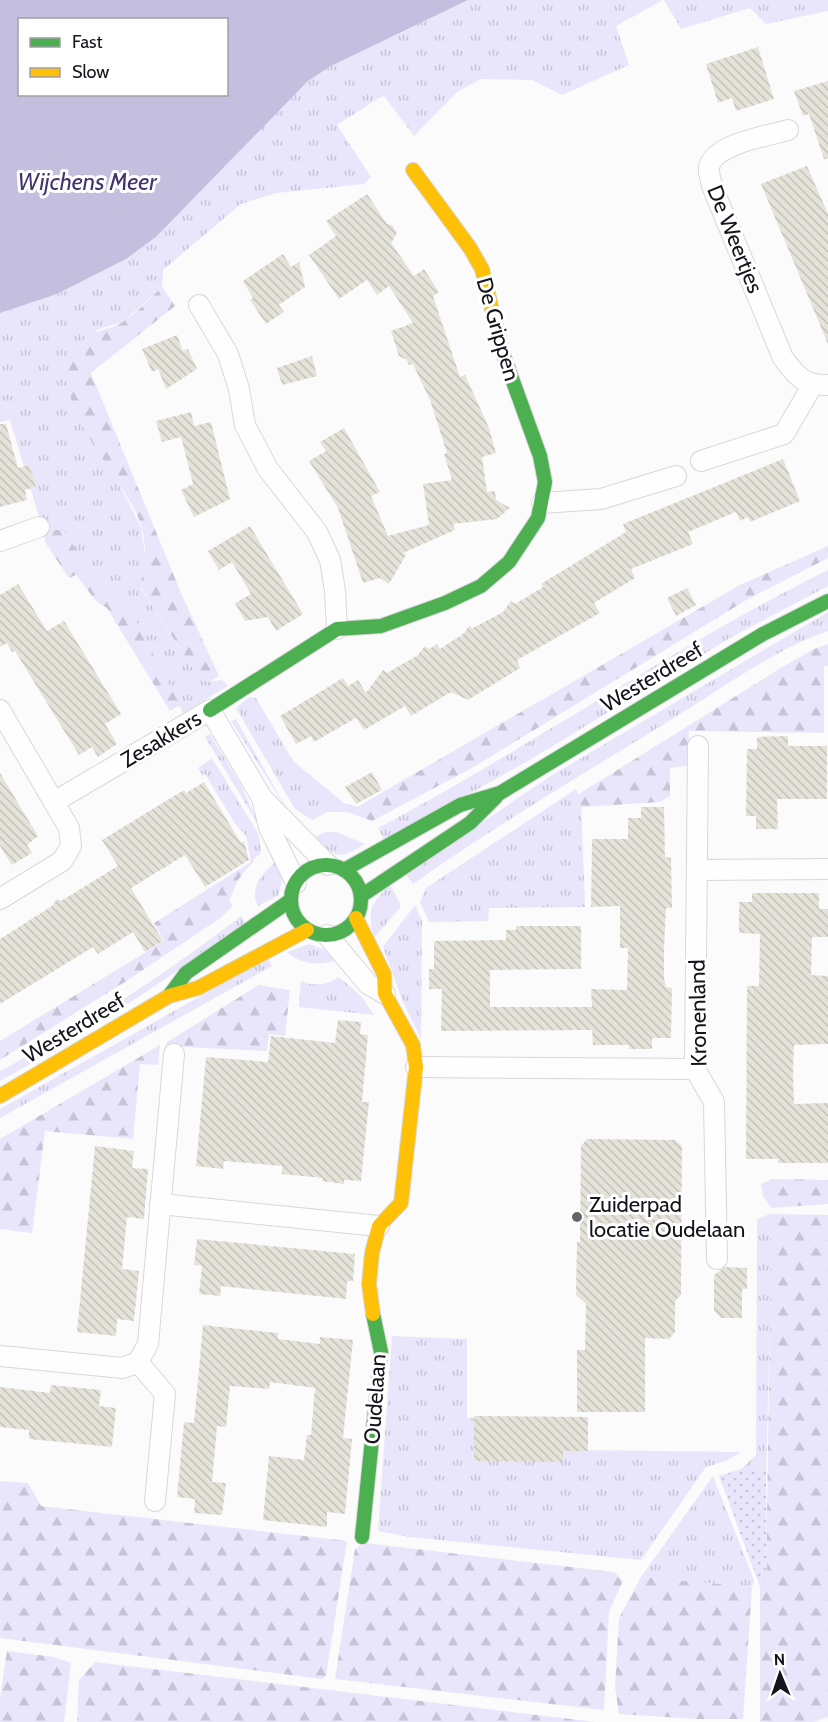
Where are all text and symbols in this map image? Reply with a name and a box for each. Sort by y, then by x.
legend [18,18,228,96]
text: Fast [72,31,103,53]
text: Slow [72,61,109,83]
water label: Wijchens Meer [17,167,158,196]
street label: De Weertjes [701,181,769,297]
street label: De Grippen [470,274,526,384]
street label: Westerdreef [596,636,708,718]
street label: Zesakkers [116,705,206,773]
street label: Kronenland [684,959,712,1067]
street label: Westerdreef [18,987,130,1069]
place label: Zuiderpad locatie Oudelaan [589,1191,745,1243]
marker: Zuiderpad locatie Oudelaan [570,1210,584,1224]
street label: Oudelaan [358,1353,392,1445]
north arrow [750,1644,810,1704]
text: N [774,1650,785,1669]

